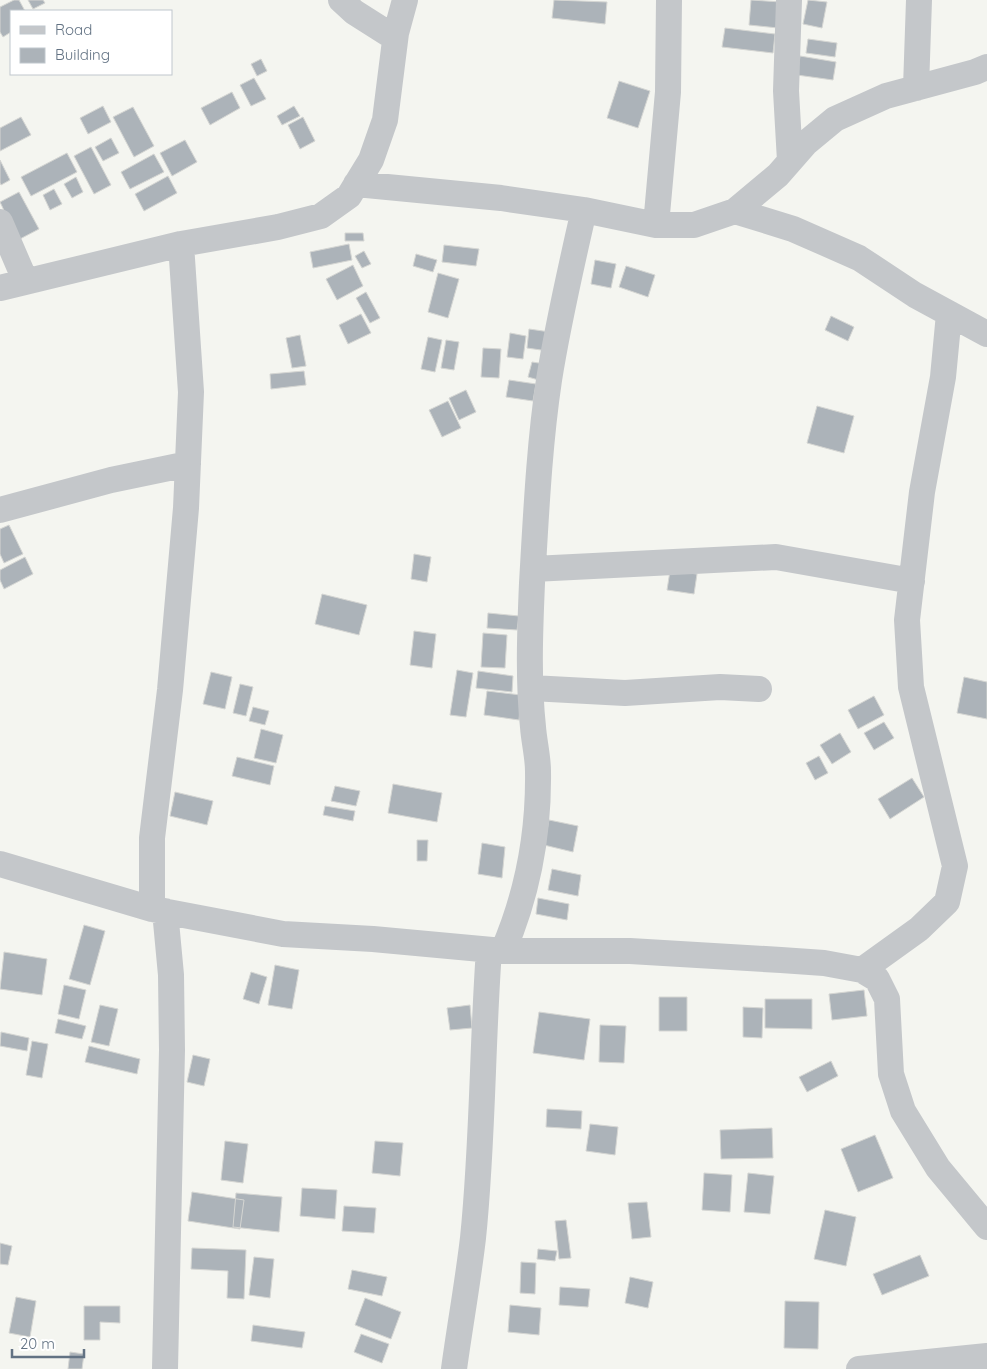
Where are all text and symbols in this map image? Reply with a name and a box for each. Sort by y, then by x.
legend [10,10,172,75]
text: Road [55,20,92,39]
text: Building [55,45,110,64]
scale bar [12,1326,85,1358]
text: 20 m [20,1334,55,1353]

